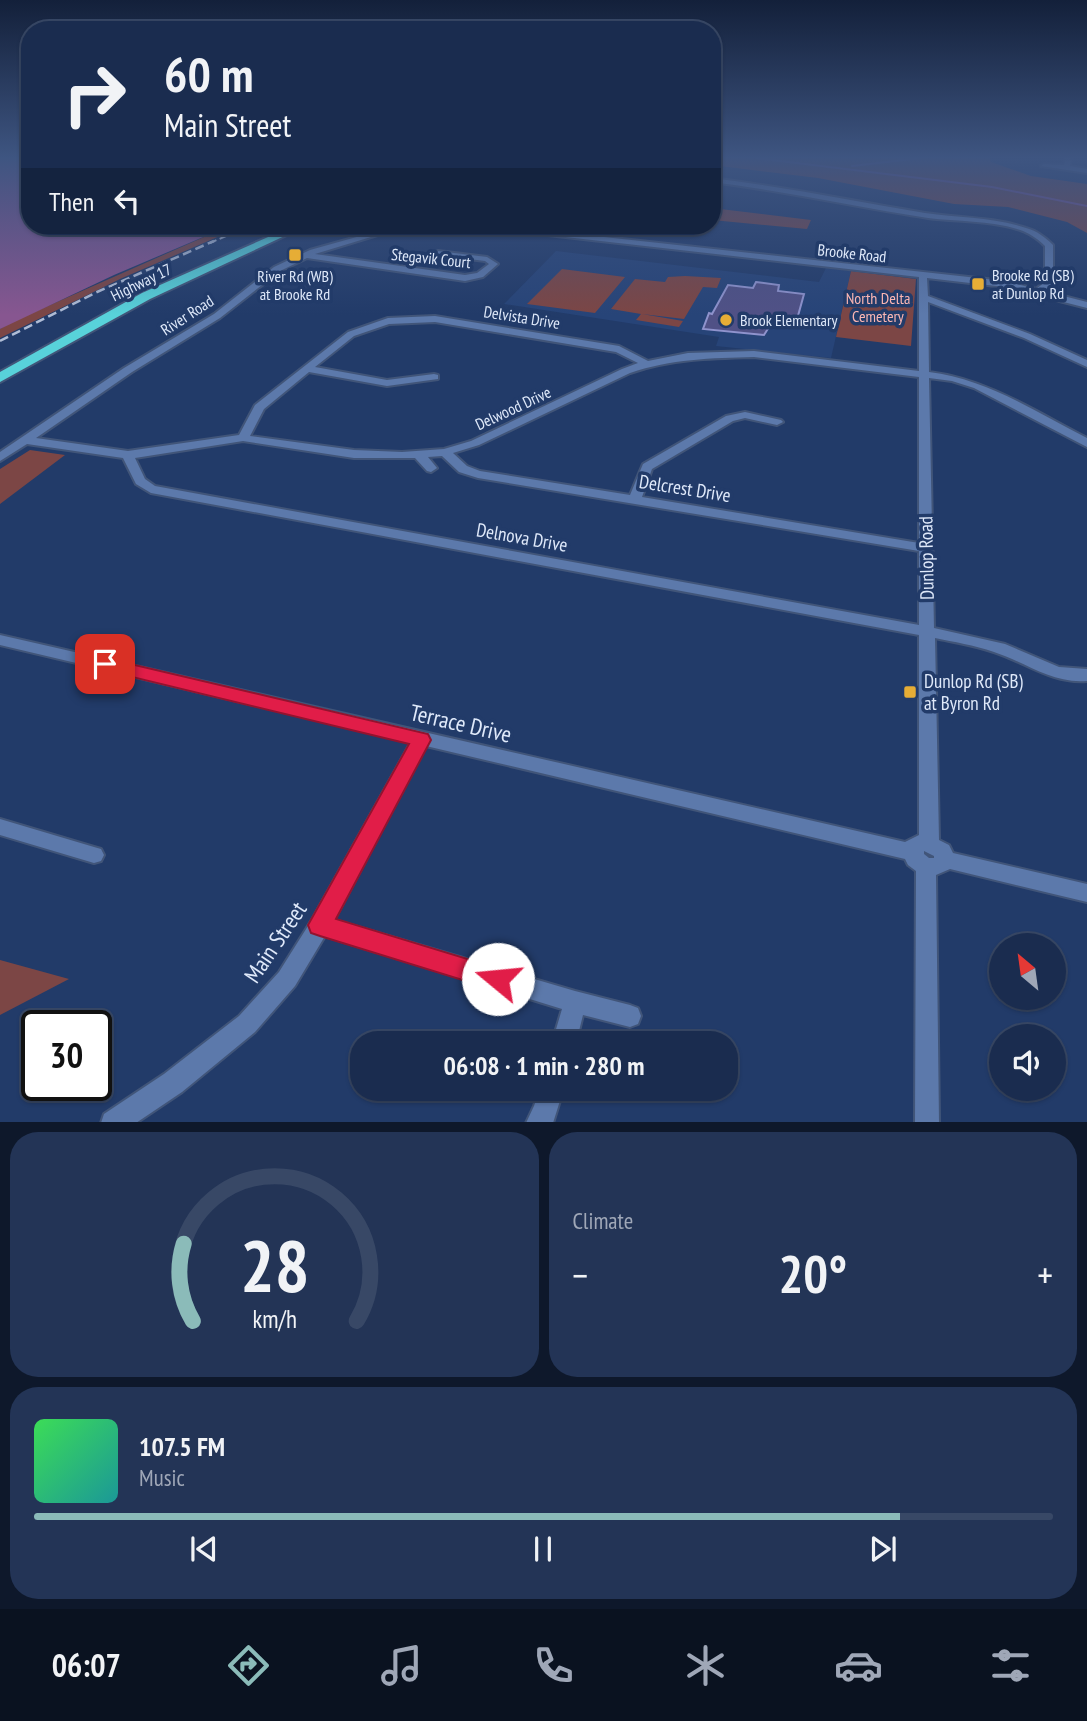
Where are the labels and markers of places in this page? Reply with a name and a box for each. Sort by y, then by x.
marker: River Rd (WB) at Brooke Rd [287,247,303,263]
place label: Brooke Rd (SB) at Dunlop Rd [992,265,1074,303]
place label: River Rd (WB) at Brooke Rd [257,266,333,304]
marker: Brooke Rd (SB) at Dunlop Rd [970,276,986,292]
place label: Brook Elementary [740,310,837,330]
marker: Brook Elementary [718,312,734,328]
pin [75,634,135,694]
place label: Dunlop Rd (SB) at Byron Rd [924,669,1023,715]
marker: Dunlop Rd (SB) at Byron Rd [902,684,918,700]

